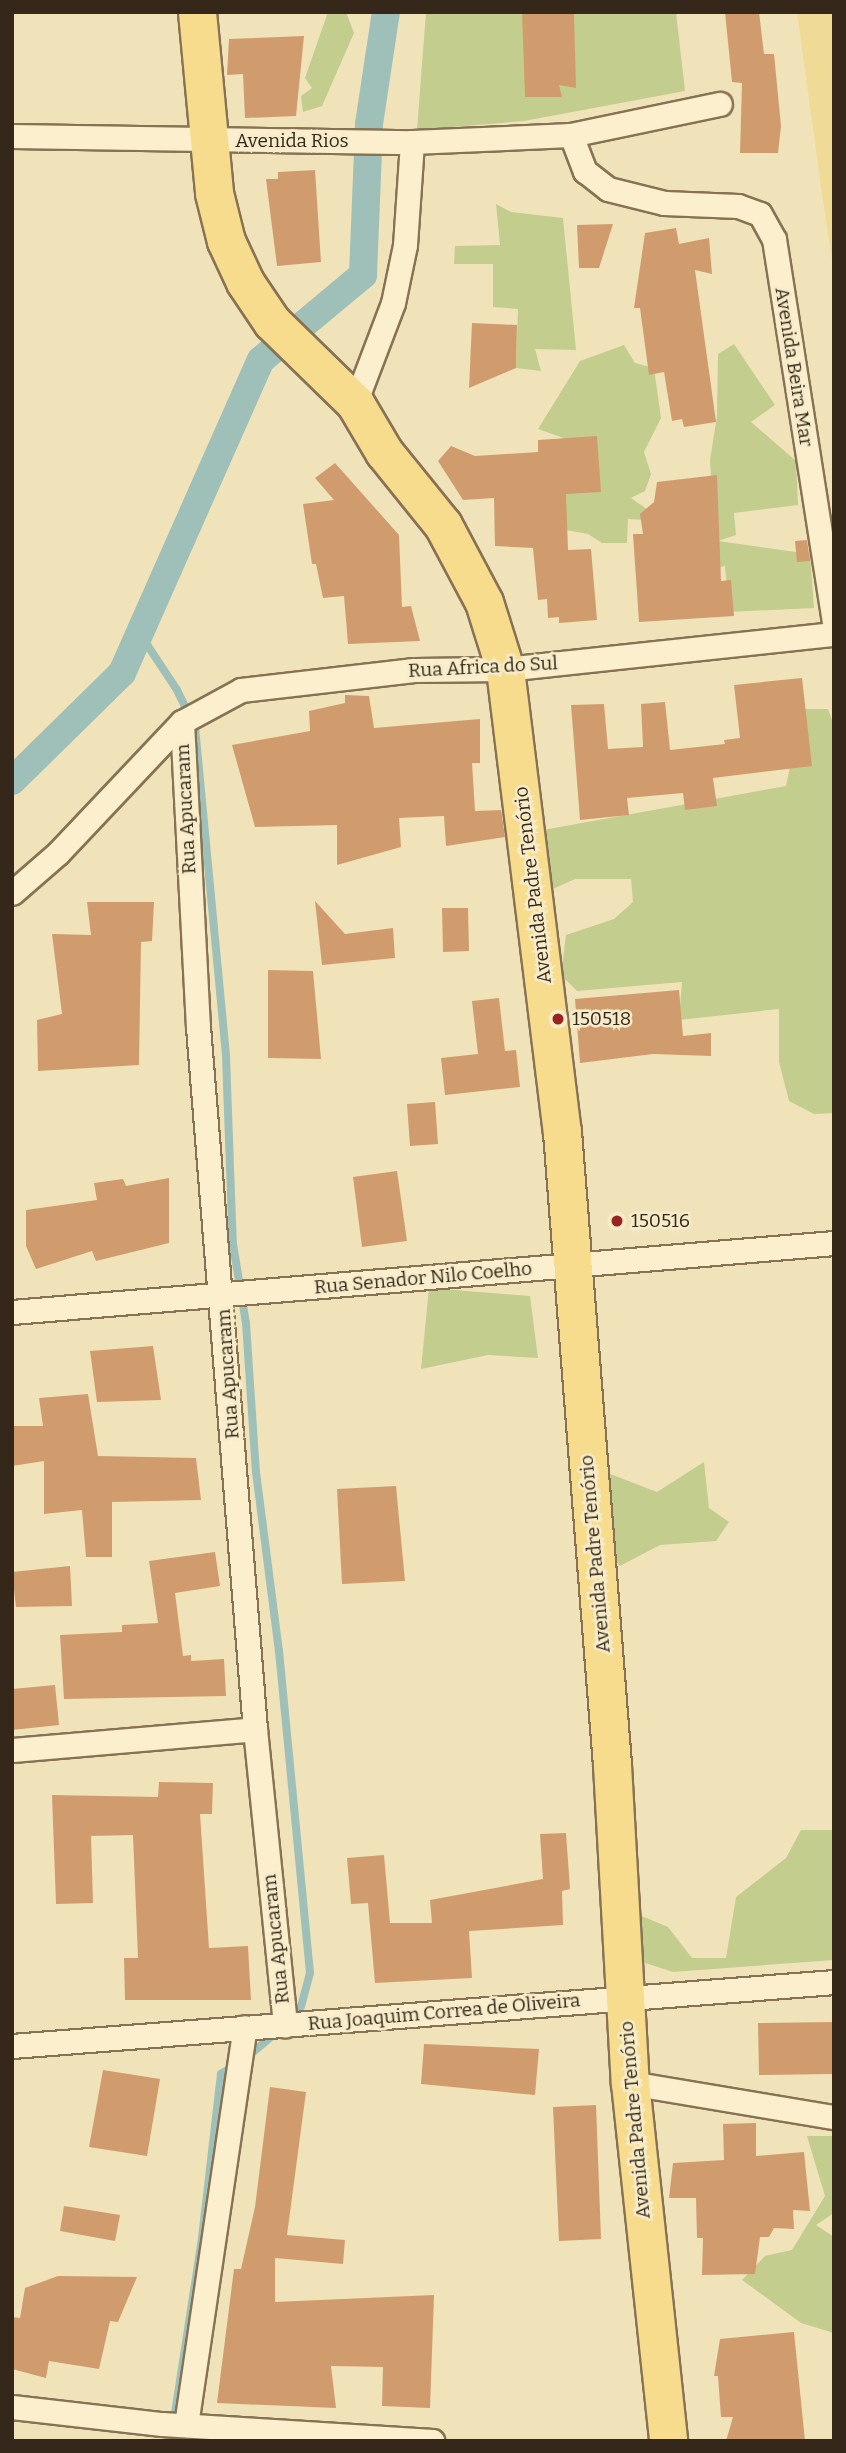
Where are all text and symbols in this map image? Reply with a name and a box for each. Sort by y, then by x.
street label: Avenida Rios [235,130,349,152]
street label: Avenida Beira Mar [770,286,818,448]
street label: Rua Africa do Sul [408,652,558,682]
street label: Rua Apucaram [171,743,201,875]
street label: Avenida Padre Tenório [510,785,556,985]
place label: 150518 [572,1008,631,1030]
marker: 150518 [550,1011,566,1027]
place label: 150516 [631,1210,690,1232]
marker: 150516 [609,1213,625,1229]
street label: Rua Senador Nilo Coelho [313,1257,533,1299]
street label: Rua Apucaram [212,1308,244,1440]
street label: Avenida Padre Tenório [575,1454,615,1654]
street label: Rua Apucaram [258,1873,294,2005]
street label: Rua Joaquim Correa de Oliveira [307,1989,581,2035]
street label: Avenida Padre Tenório [615,2020,655,2220]

